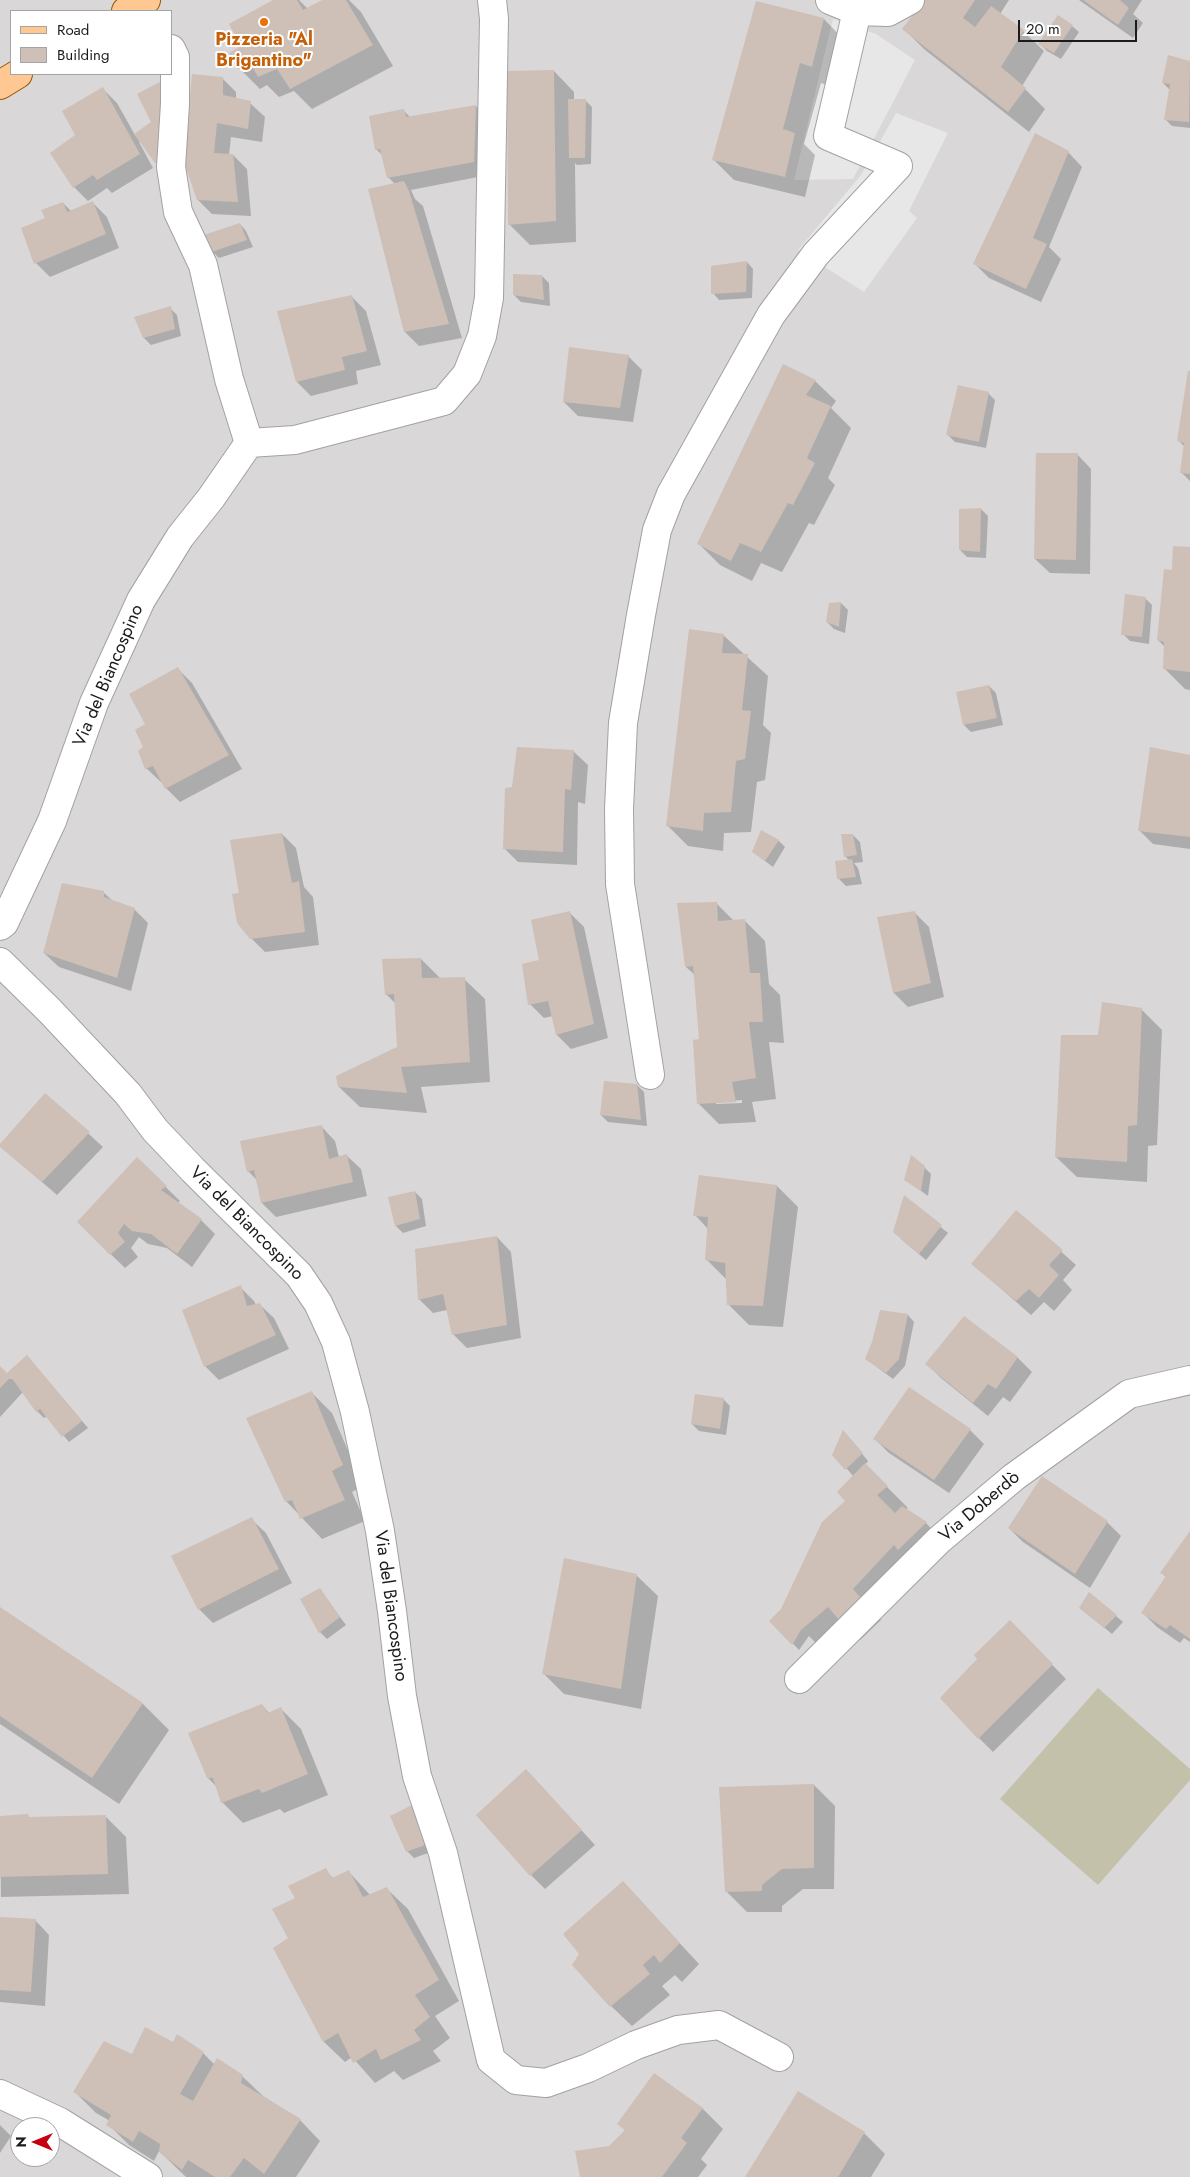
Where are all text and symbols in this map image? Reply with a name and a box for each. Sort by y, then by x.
legend [10,10,172,75]
scale bar [1020,10,1139,42]
marker: Pizzeria "Al Brigantino" [258,16,270,28]
text: 20 m [1026,18,1060,40]
text: Road [57,19,89,41]
place label: Pizzeria "Al Brigantino" [215,30,313,72]
text: Building [57,44,109,66]
street label: Via del Biancospino [69,602,149,750]
street label: Via del Biancospino [184,1162,308,1286]
street label: Via Doberdò [935,1467,1025,1547]
street label: Via del Biancospino [369,1529,411,1683]
north arrow [10,2117,60,2167]
text: N [11,2136,31,2148]

